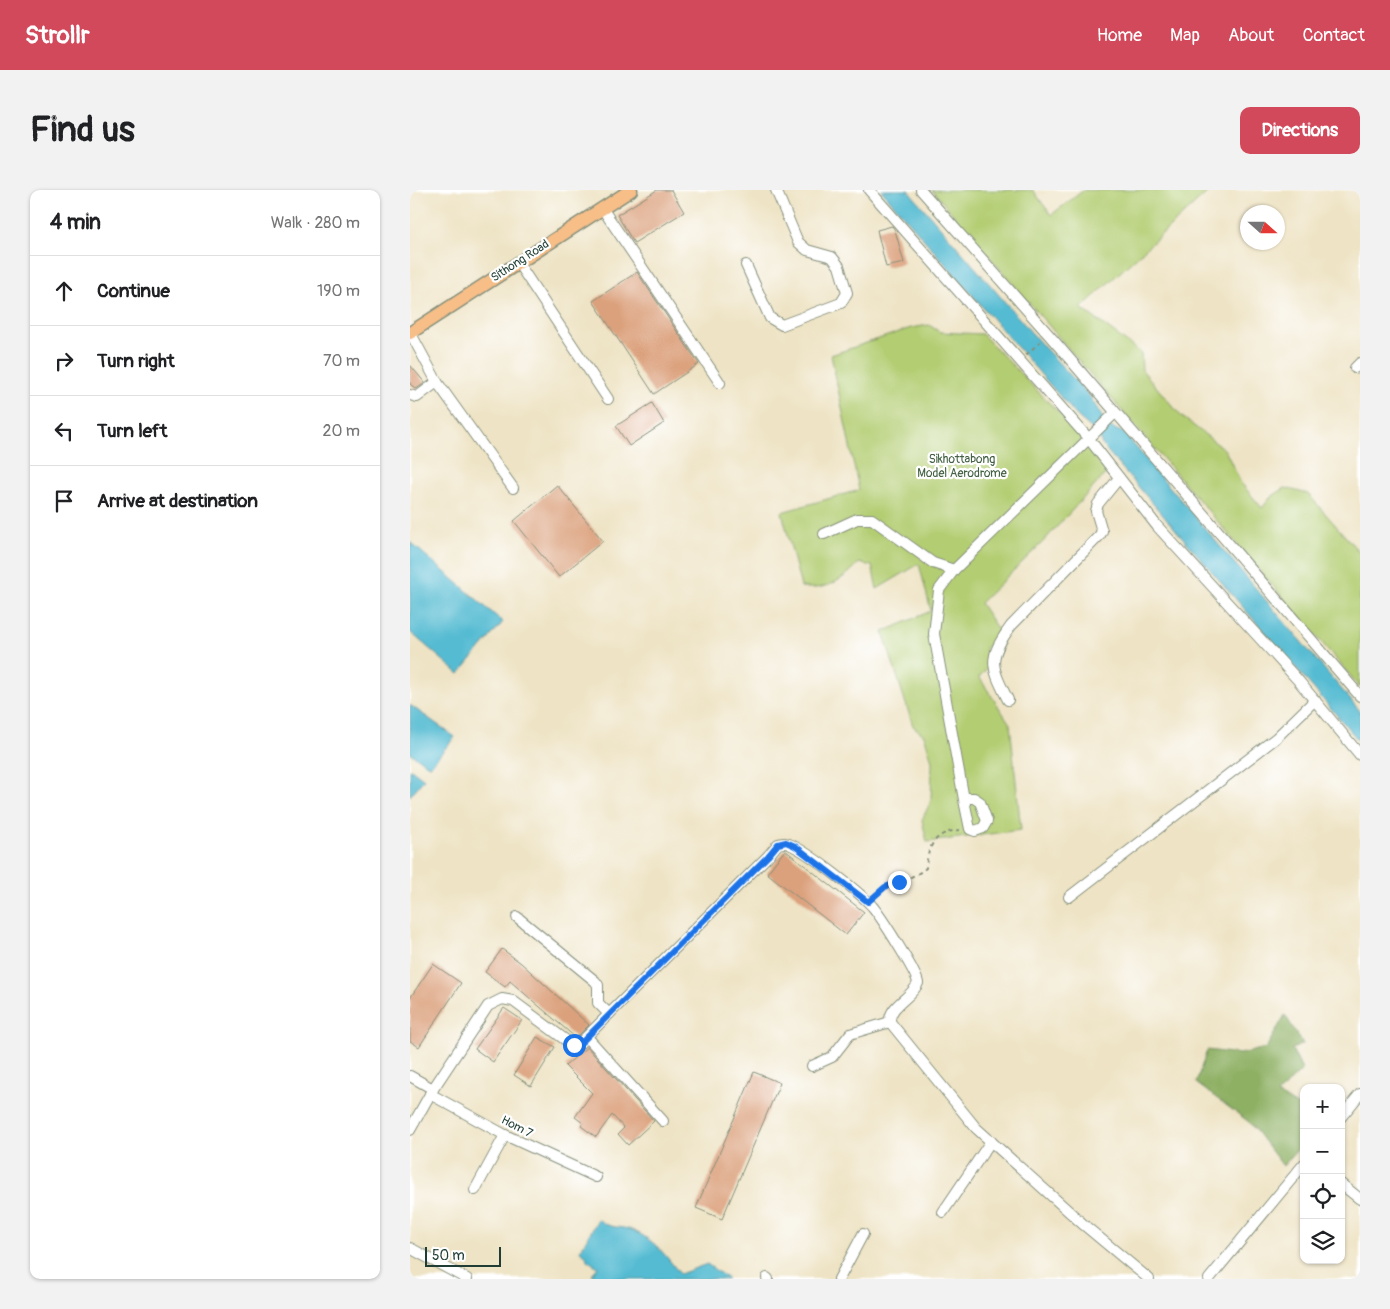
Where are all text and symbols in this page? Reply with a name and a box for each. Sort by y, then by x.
text: Strollr [25,21,90,50]
text: Home [1097,24,1142,47]
text: Map [1170,24,1200,47]
text: About [1228,24,1274,47]
text: Contact [1302,24,1365,47]
button: Directions [1240,107,1360,154]
text: Find us [30,108,135,152]
north arrow [1240,205,1285,250]
text: 4 min [50,209,101,236]
text: Walk · 280 m [271,213,360,233]
street label: Sithong Road [488,237,552,285]
icon: ahead [50,277,78,305]
text: Continue [97,279,170,303]
text: 190 m [317,281,360,301]
icon: right [50,347,78,375]
text: Turn right [97,349,175,373]
text: 70 m [323,351,360,371]
icon: left [50,417,78,445]
text: Turn left [97,419,167,443]
text: 20 m [322,421,360,441]
park label: Sikhottabong Model Aerodrome [917,452,1007,481]
icon: arrive [50,487,78,515]
text: Arrive at destination [97,489,258,513]
route end [888,871,911,894]
route start [563,1034,586,1057]
map controls [1300,1084,1345,1264]
button: + [1300,1084,1345,1129]
street label: Hom 7 [499,1113,536,1142]
button: − [1300,1129,1345,1174]
button: locate [1300,1174,1345,1219]
button: layers [1300,1219,1345,1264]
scale bar [425,1244,501,1267]
text: 50 m [432,1247,465,1264]

